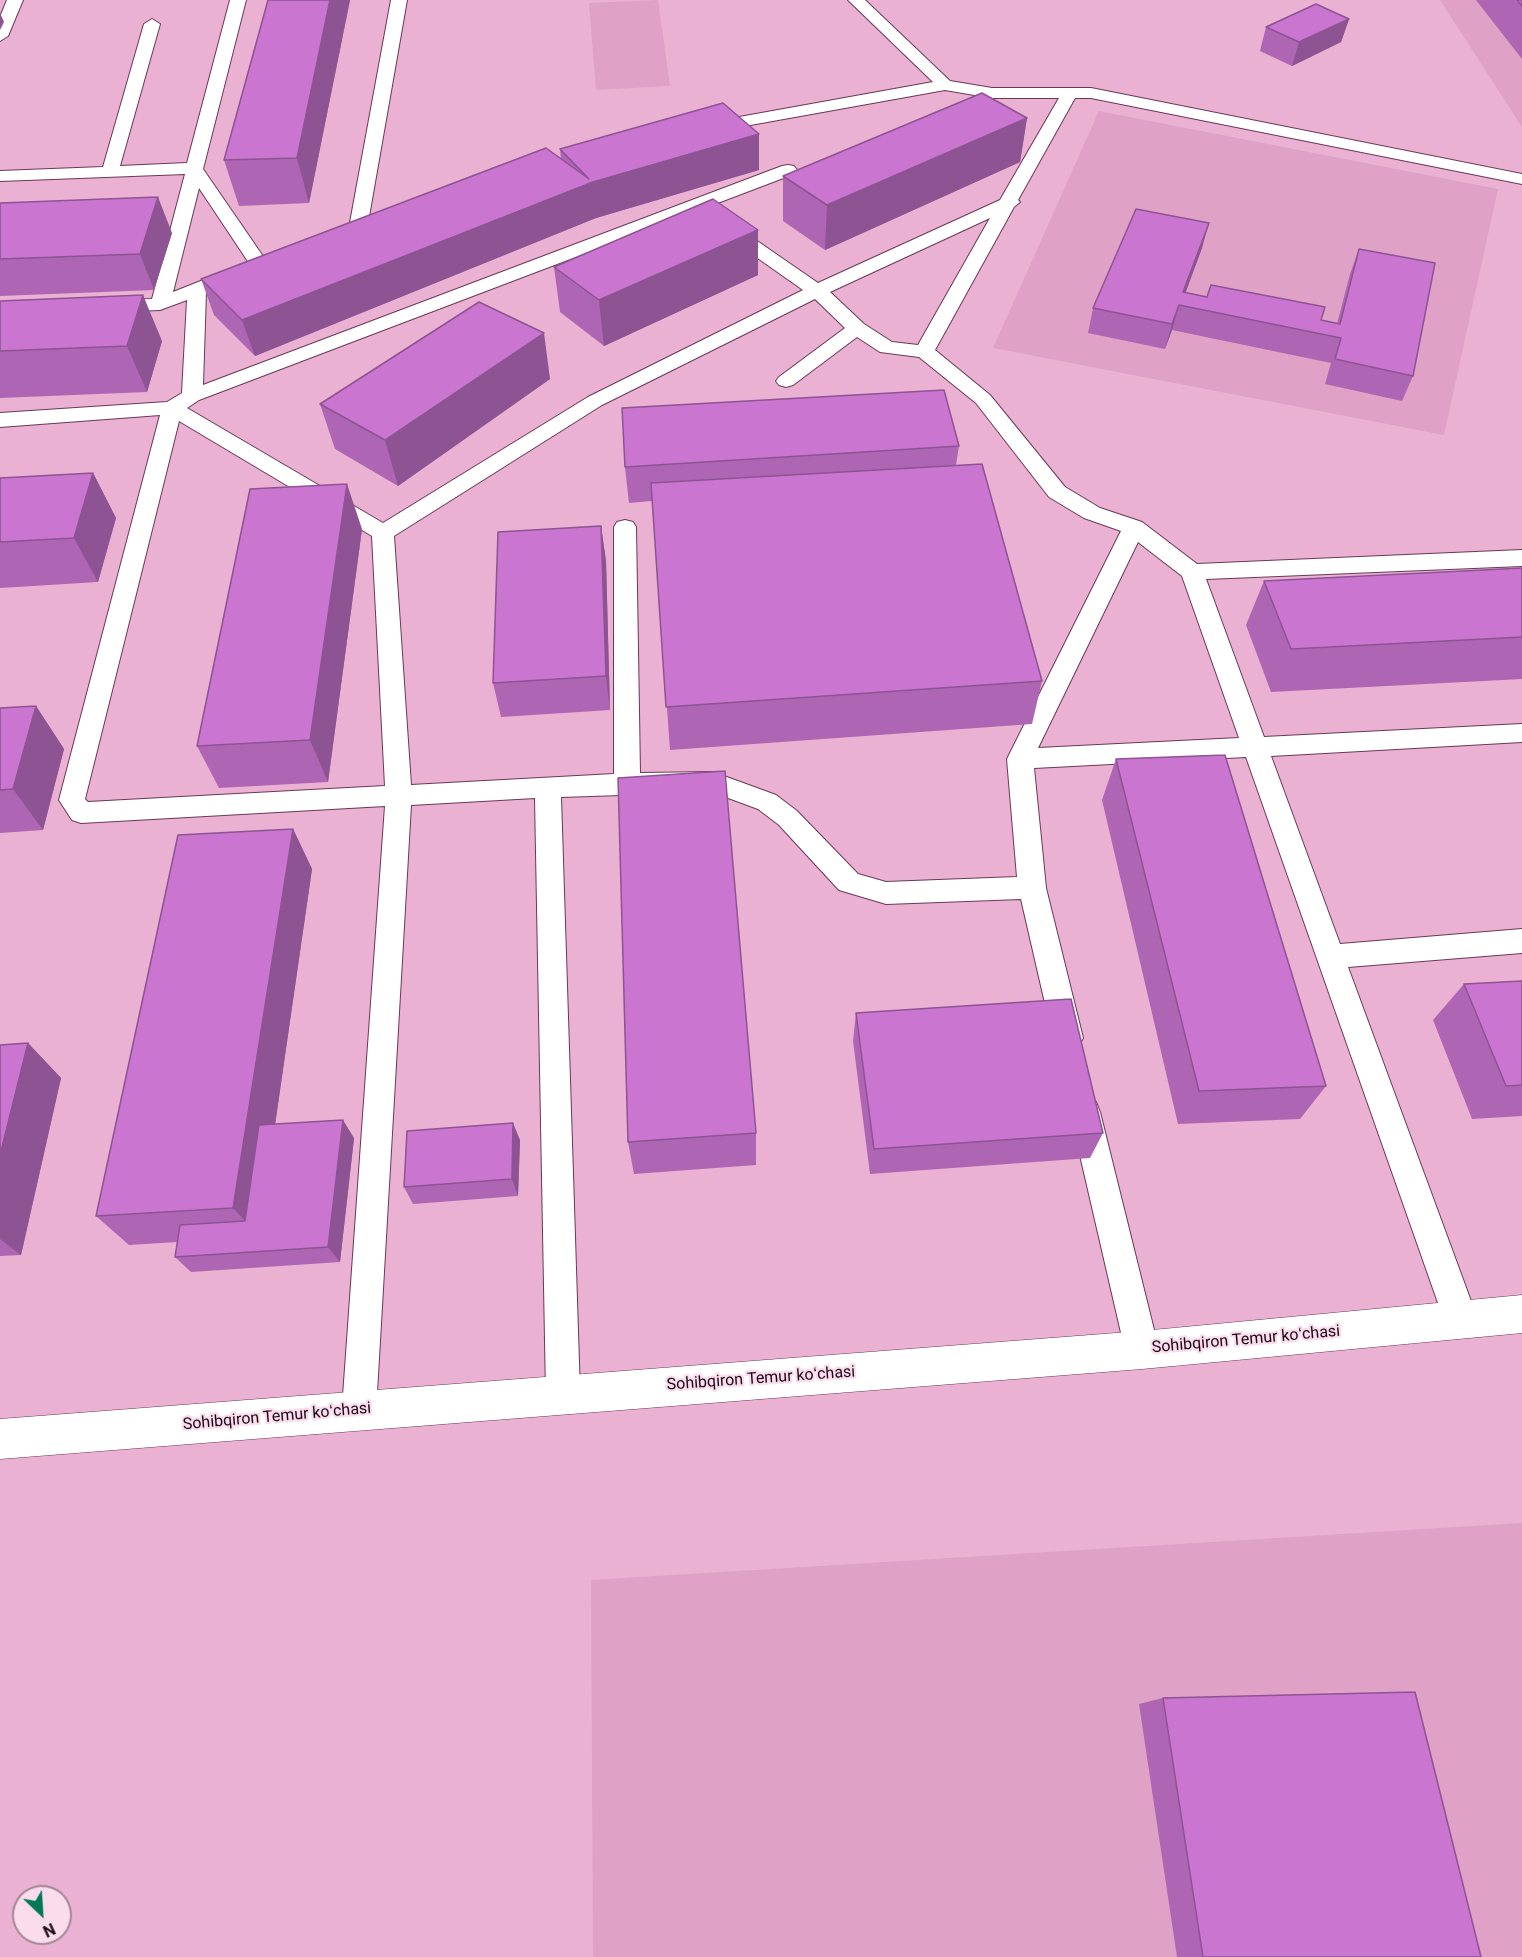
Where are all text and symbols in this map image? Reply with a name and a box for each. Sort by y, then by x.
street label: Sohibqiron Temur koʻchasi [1151,1322,1341,1358]
street label: Sohibqiron Temur koʻchasi [666,1363,856,1395]
street label: Sohibqiron Temur koʻchasi [182,1399,372,1435]
north arrow [12,1885,72,1945]
text: N [40,1919,58,1941]

